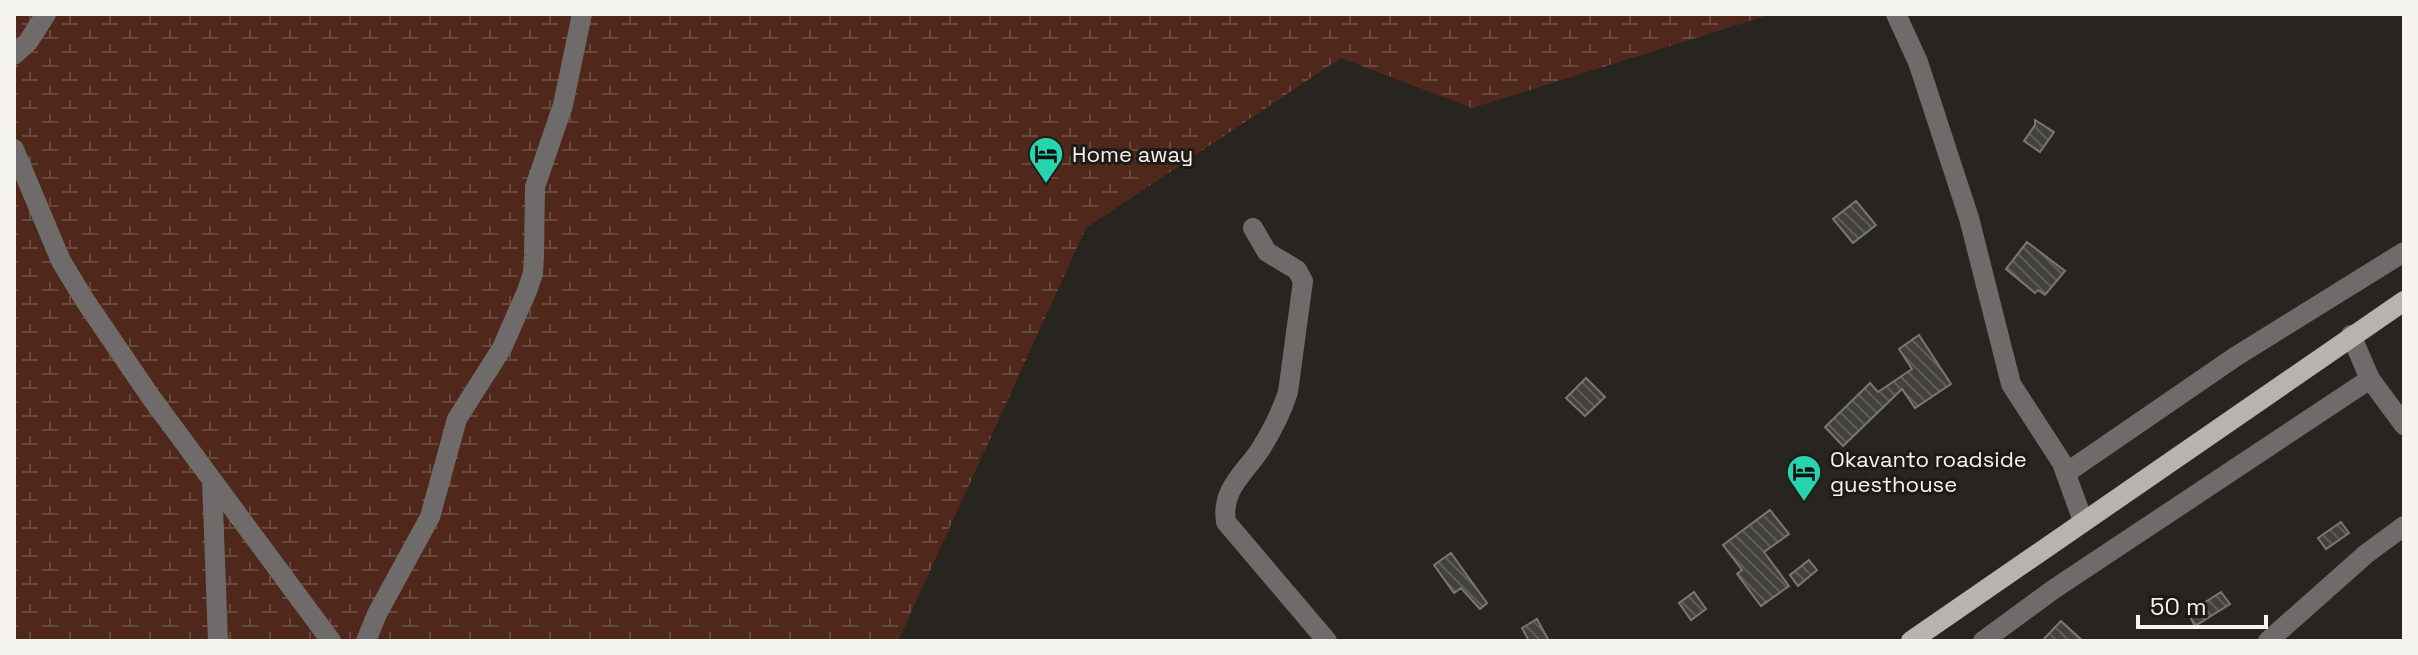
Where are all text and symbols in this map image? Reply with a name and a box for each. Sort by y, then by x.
hotel icon: Home away [1027,135,1065,185]
place label: Home away [1072,140,1193,168]
place label: Okavanto roadside guesthouse [1830,445,2027,498]
hotel icon: Okavanto roadside guesthouse [1785,453,1823,503]
scale bar [2138,579,2266,629]
text: 50 m [2150,591,2207,622]

